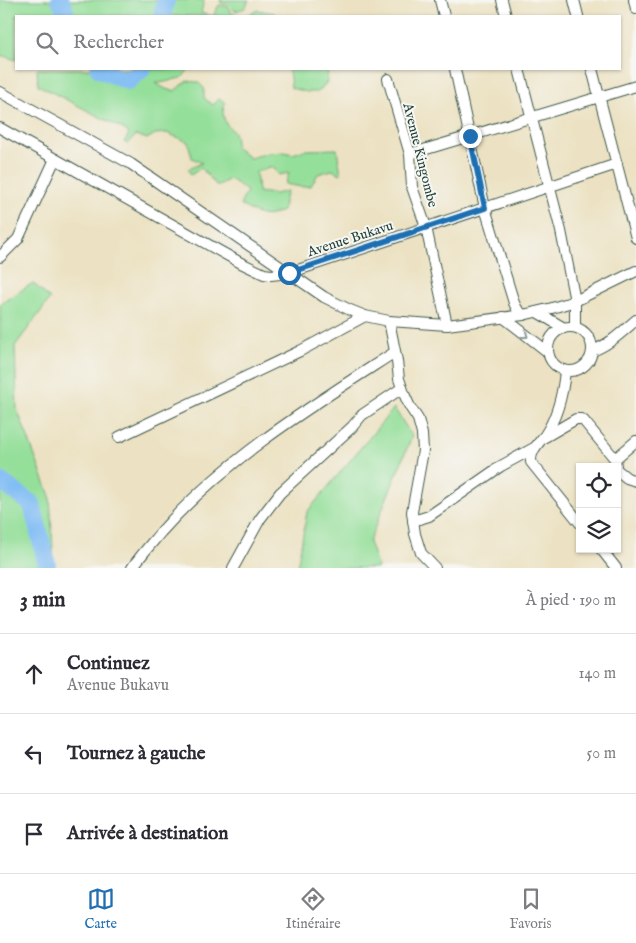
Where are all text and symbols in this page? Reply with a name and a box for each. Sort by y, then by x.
search box [15,15,621,70]
icon: search [33,29,61,57]
text: Rechercher [73,31,164,55]
street label: Avenue Kingombe [398,100,442,210]
route end [459,125,482,148]
street label: Avenue Bukavu [304,217,396,262]
route start [278,262,301,285]
one-way arrow [520,329,529,338]
map controls [576,463,621,553]
button: locate [576,463,621,508]
button: layers [576,508,621,553]
text: 3 min [20,587,65,614]
text: À pied · 190 m [526,591,616,611]
text: Continuez [67,652,150,676]
icon: ahead [20,660,48,688]
text: 140 m [578,664,616,684]
text: Avenue Bukavu [67,676,169,696]
icon: left [20,740,48,768]
text: Tournez à gauche [67,742,206,766]
text: 50 m [587,744,616,764]
icon: arrive [20,820,48,848]
text: Arrivée à destination [67,822,228,846]
tab: Carte [84,885,117,933]
tab: Itinéraire [286,885,341,933]
tab: Favoris [510,885,552,933]

